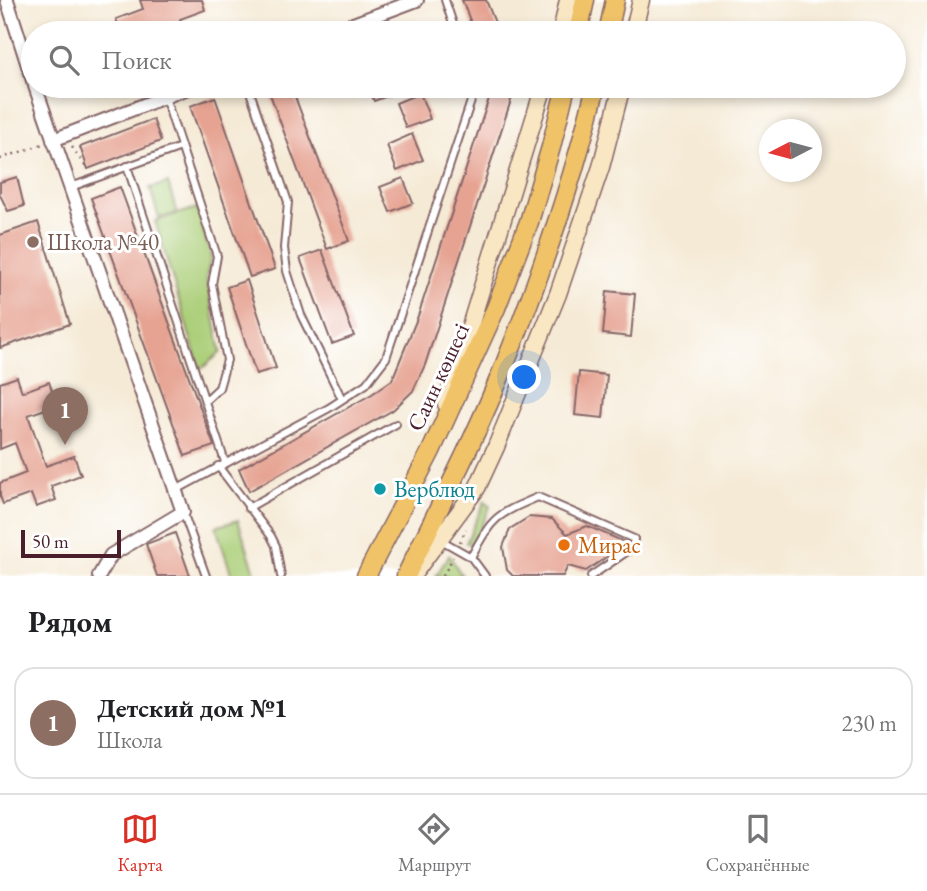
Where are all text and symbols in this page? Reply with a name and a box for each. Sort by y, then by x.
search box [21,21,906,98]
icon: search [45,41,83,79]
text: Поиск [101,43,172,77]
north arrow [759,119,822,182]
place label: Школа №40 [47,227,159,257]
marker: Школа №40 [25,234,41,250]
street label: Саин көшесі [400,318,476,436]
your location [507,360,541,394]
pin: 1 [42,387,88,445]
place label: Верблюд [394,474,475,504]
marker: Верблюд [372,481,388,497]
scale bar [21,527,121,559]
text: 50 m [32,529,69,554]
place label: Мирас [578,530,641,560]
marker: Мирас [556,537,572,553]
text: Рядом [28,602,112,641]
text: Детский дом №1 [97,691,288,725]
text: 1 [47,708,59,738]
text: 230 m [841,708,897,738]
text: Школа [97,725,162,755]
tab: Карта [118,810,163,877]
tab: Маршрут [398,810,471,877]
tab: Сохранённые [706,810,809,877]

